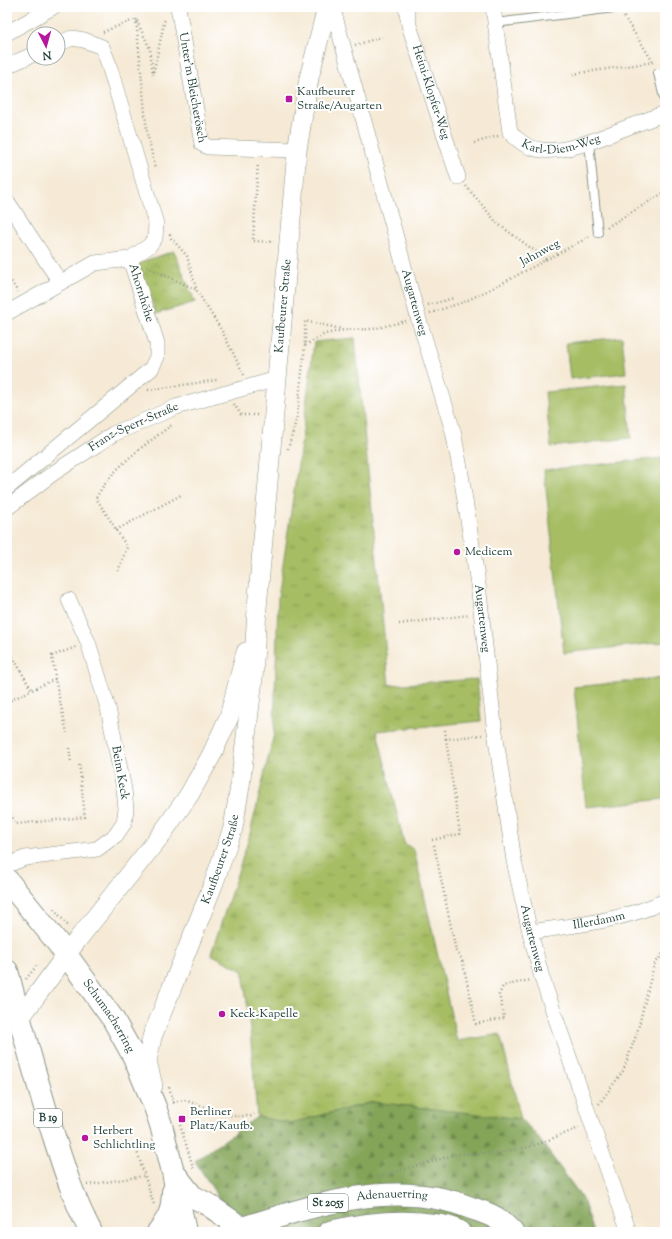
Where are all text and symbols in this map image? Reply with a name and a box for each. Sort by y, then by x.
north arrow [26,26,66,66]
street label: Unter'm Bleicherösch [174,31,211,145]
street label: Heini-Klopfer-Weg [407,43,454,142]
text: N [42,46,53,63]
place label: Kaufbeurer Straße/Augarten [297,83,382,115]
marker: Kaufbeurer Straße/Augarten [284,94,294,104]
street label: Karl-Diem-Weg [518,130,603,160]
street label: Jahnweg [516,235,563,271]
street label: Kaufbeurer Straße [270,258,296,354]
street label: Ahornhöhe [124,261,159,325]
street label: Augartenweg [396,267,432,338]
street label: Franz-Sperr-Straße [85,398,182,457]
place label: Medicem [465,543,513,561]
marker: Medicem [452,547,462,557]
street label: Augartenweg [469,583,495,654]
street label: Beim Keck [106,745,134,802]
street label: Kaufbeurer Straße [197,813,244,907]
street label: Augartenweg [515,903,549,974]
street label: Illerdamm [572,907,627,935]
street label: Schumacherring [78,975,139,1056]
place label: Keck-Kapelle [230,1005,298,1023]
marker: Keck-Kapelle [217,1009,227,1019]
place label: Berliner Platz/Kaufb. [190,1103,253,1135]
road number: B 19 [34,1109,62,1127]
marker: Berliner Platz/Kaufb. [177,1114,187,1124]
place label: Herbert Schlichtling [93,1122,155,1154]
marker: Herbert Schlichtling [80,1133,90,1143]
street label: Adenauerring [355,1185,429,1207]
road number: St 2055 [308,1194,348,1212]

